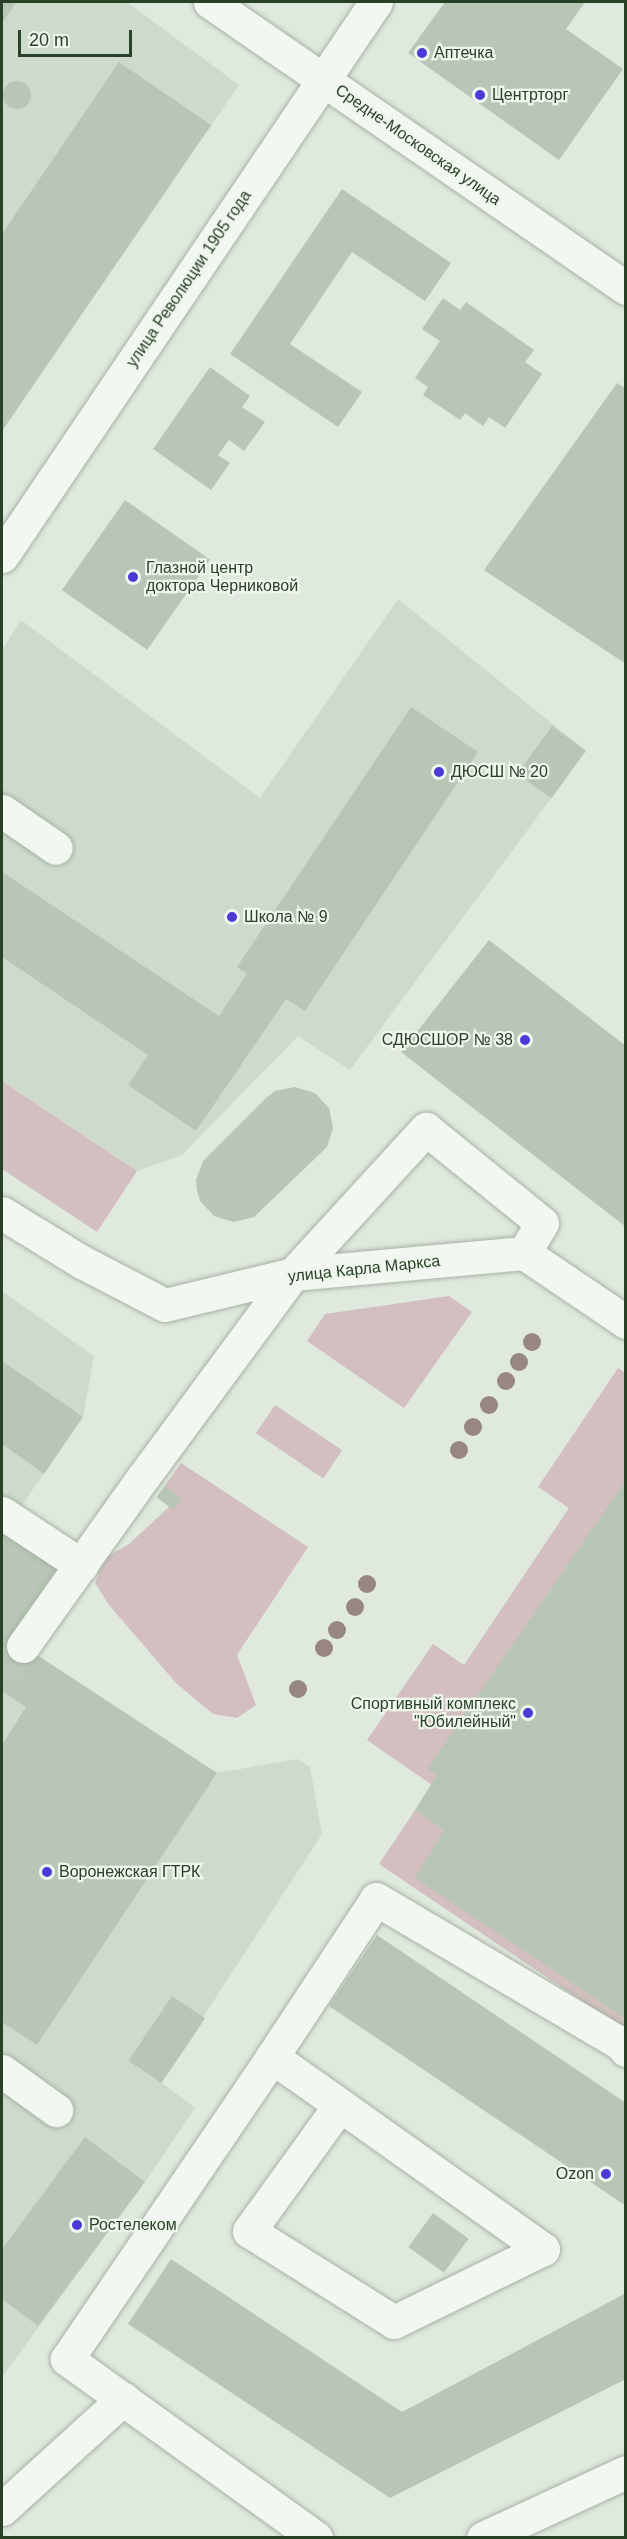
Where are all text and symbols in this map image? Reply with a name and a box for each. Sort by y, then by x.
scale bar [21,18,135,56]
text: 20 m [29,30,69,50]
place label: Аптечка [434,43,493,63]
marker: Аптечка [415,46,429,60]
street label: Средне-Московская улица [332,80,504,210]
place label: Центрторг [492,85,568,105]
marker: Центрторг [473,88,487,102]
street label: улица Революции 1905 года [123,187,255,371]
place label: Глазной центр доктора Черниковой [146,558,298,596]
marker: Глазной центр доктора Черниковой [124,568,142,586]
place label: ДЮСШ № 20 [451,762,548,782]
marker: ДЮСШ № 20 [432,765,446,779]
place label: Школа № 9 [244,907,328,927]
marker: Школа № 9 [225,910,239,924]
place label: СДЮСШОР № 38 [382,1030,513,1050]
marker: СДЮСШОР № 38 [518,1033,532,1047]
street label: улица Карла Маркса [287,1251,441,1287]
place label: Спортивный комплекс "Юбилейный" [351,1694,516,1732]
marker: Спортивный комплекс "Юбилейный" [521,1706,535,1720]
place label: Воронежская ГТРК [59,1862,200,1882]
marker: Воронежская ГТРК [40,1865,54,1879]
place label: Ozon [556,2164,594,2184]
marker: Ozon [599,2167,613,2181]
place label: Ростелеком [89,2215,177,2235]
marker: Ростелеком [70,2218,84,2232]

